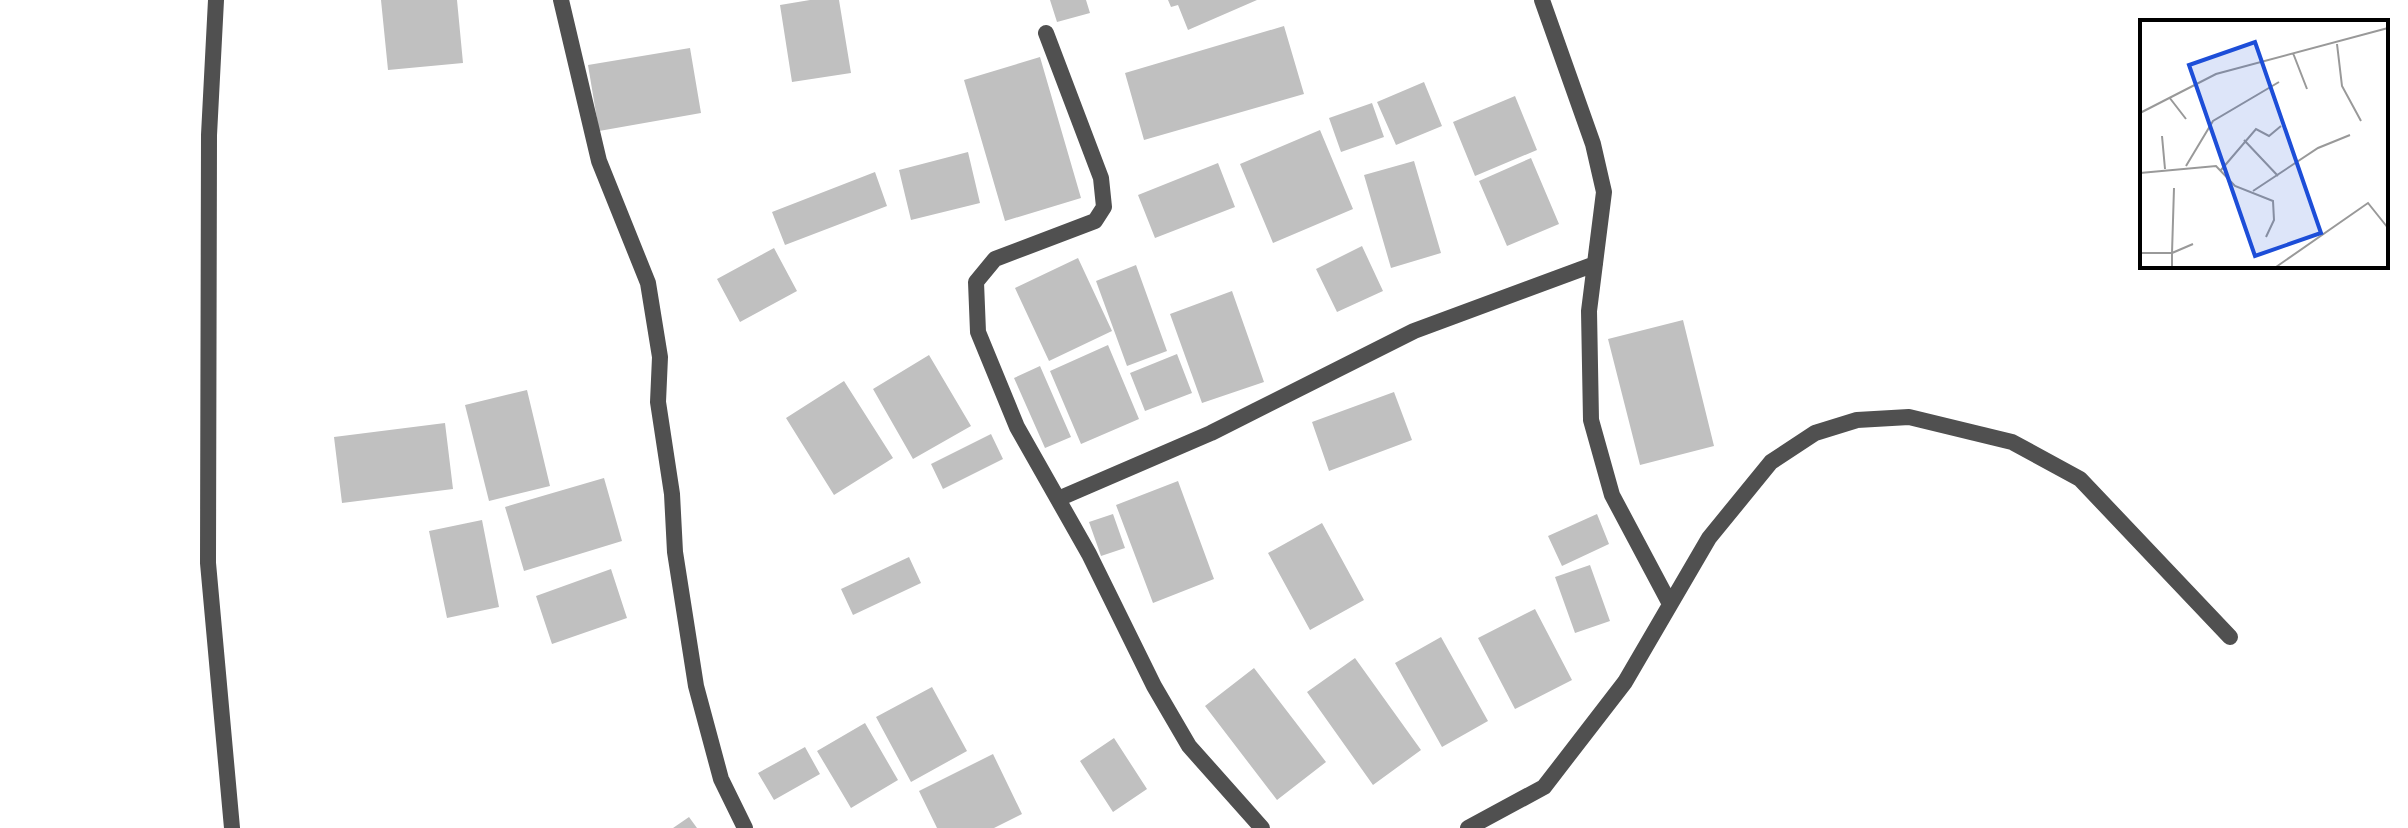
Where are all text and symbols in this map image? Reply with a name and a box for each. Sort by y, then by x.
inset map [2140,20,2388,268]

